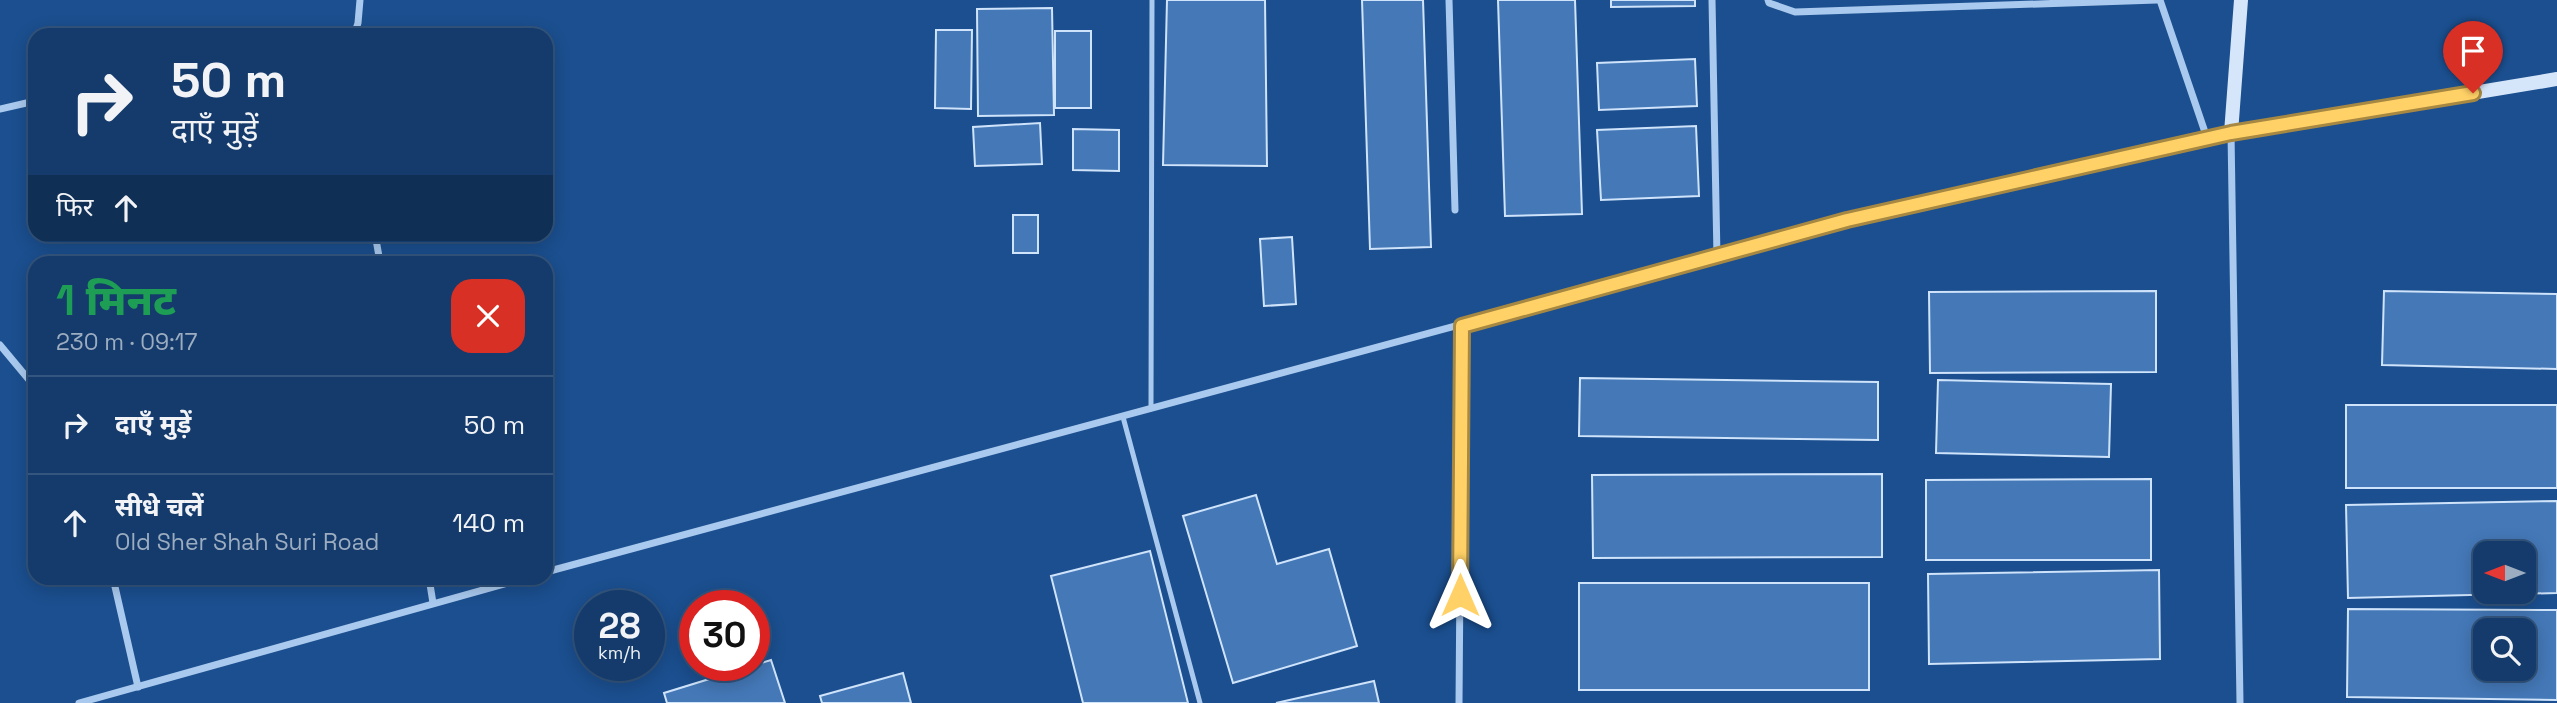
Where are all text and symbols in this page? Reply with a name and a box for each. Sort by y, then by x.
pin [2443,21,2503,93]
icon: arrive [2454,32,2492,70]
text: 50 m [171,49,286,111]
icon: right [56,56,147,147]
text: दाएँ मुड़ें [171,110,258,150]
icon: ahead [107,189,145,227]
text: फिर [56,190,93,224]
text: 1 मिनट [56,274,176,327]
button: close [451,279,525,353]
text: 230 m · 09:17 [56,327,197,357]
icon: right [56,406,94,444]
text: दाएँ मुड़ें [115,407,191,441]
text: 50 m [464,408,525,442]
text: सीधे चलें [115,490,204,524]
icon: ahead [56,504,94,542]
text: 140 m [452,506,525,540]
text: Old Sher Shah Suri Road [115,527,379,557]
north arrow [2473,541,2536,604]
map controls [2473,541,2536,681]
position arrow [1423,558,1497,632]
speed limit sign: 30 [679,590,770,681]
text: 28 [599,604,640,648]
button: search [2473,618,2536,681]
text: km/h [598,641,641,664]

